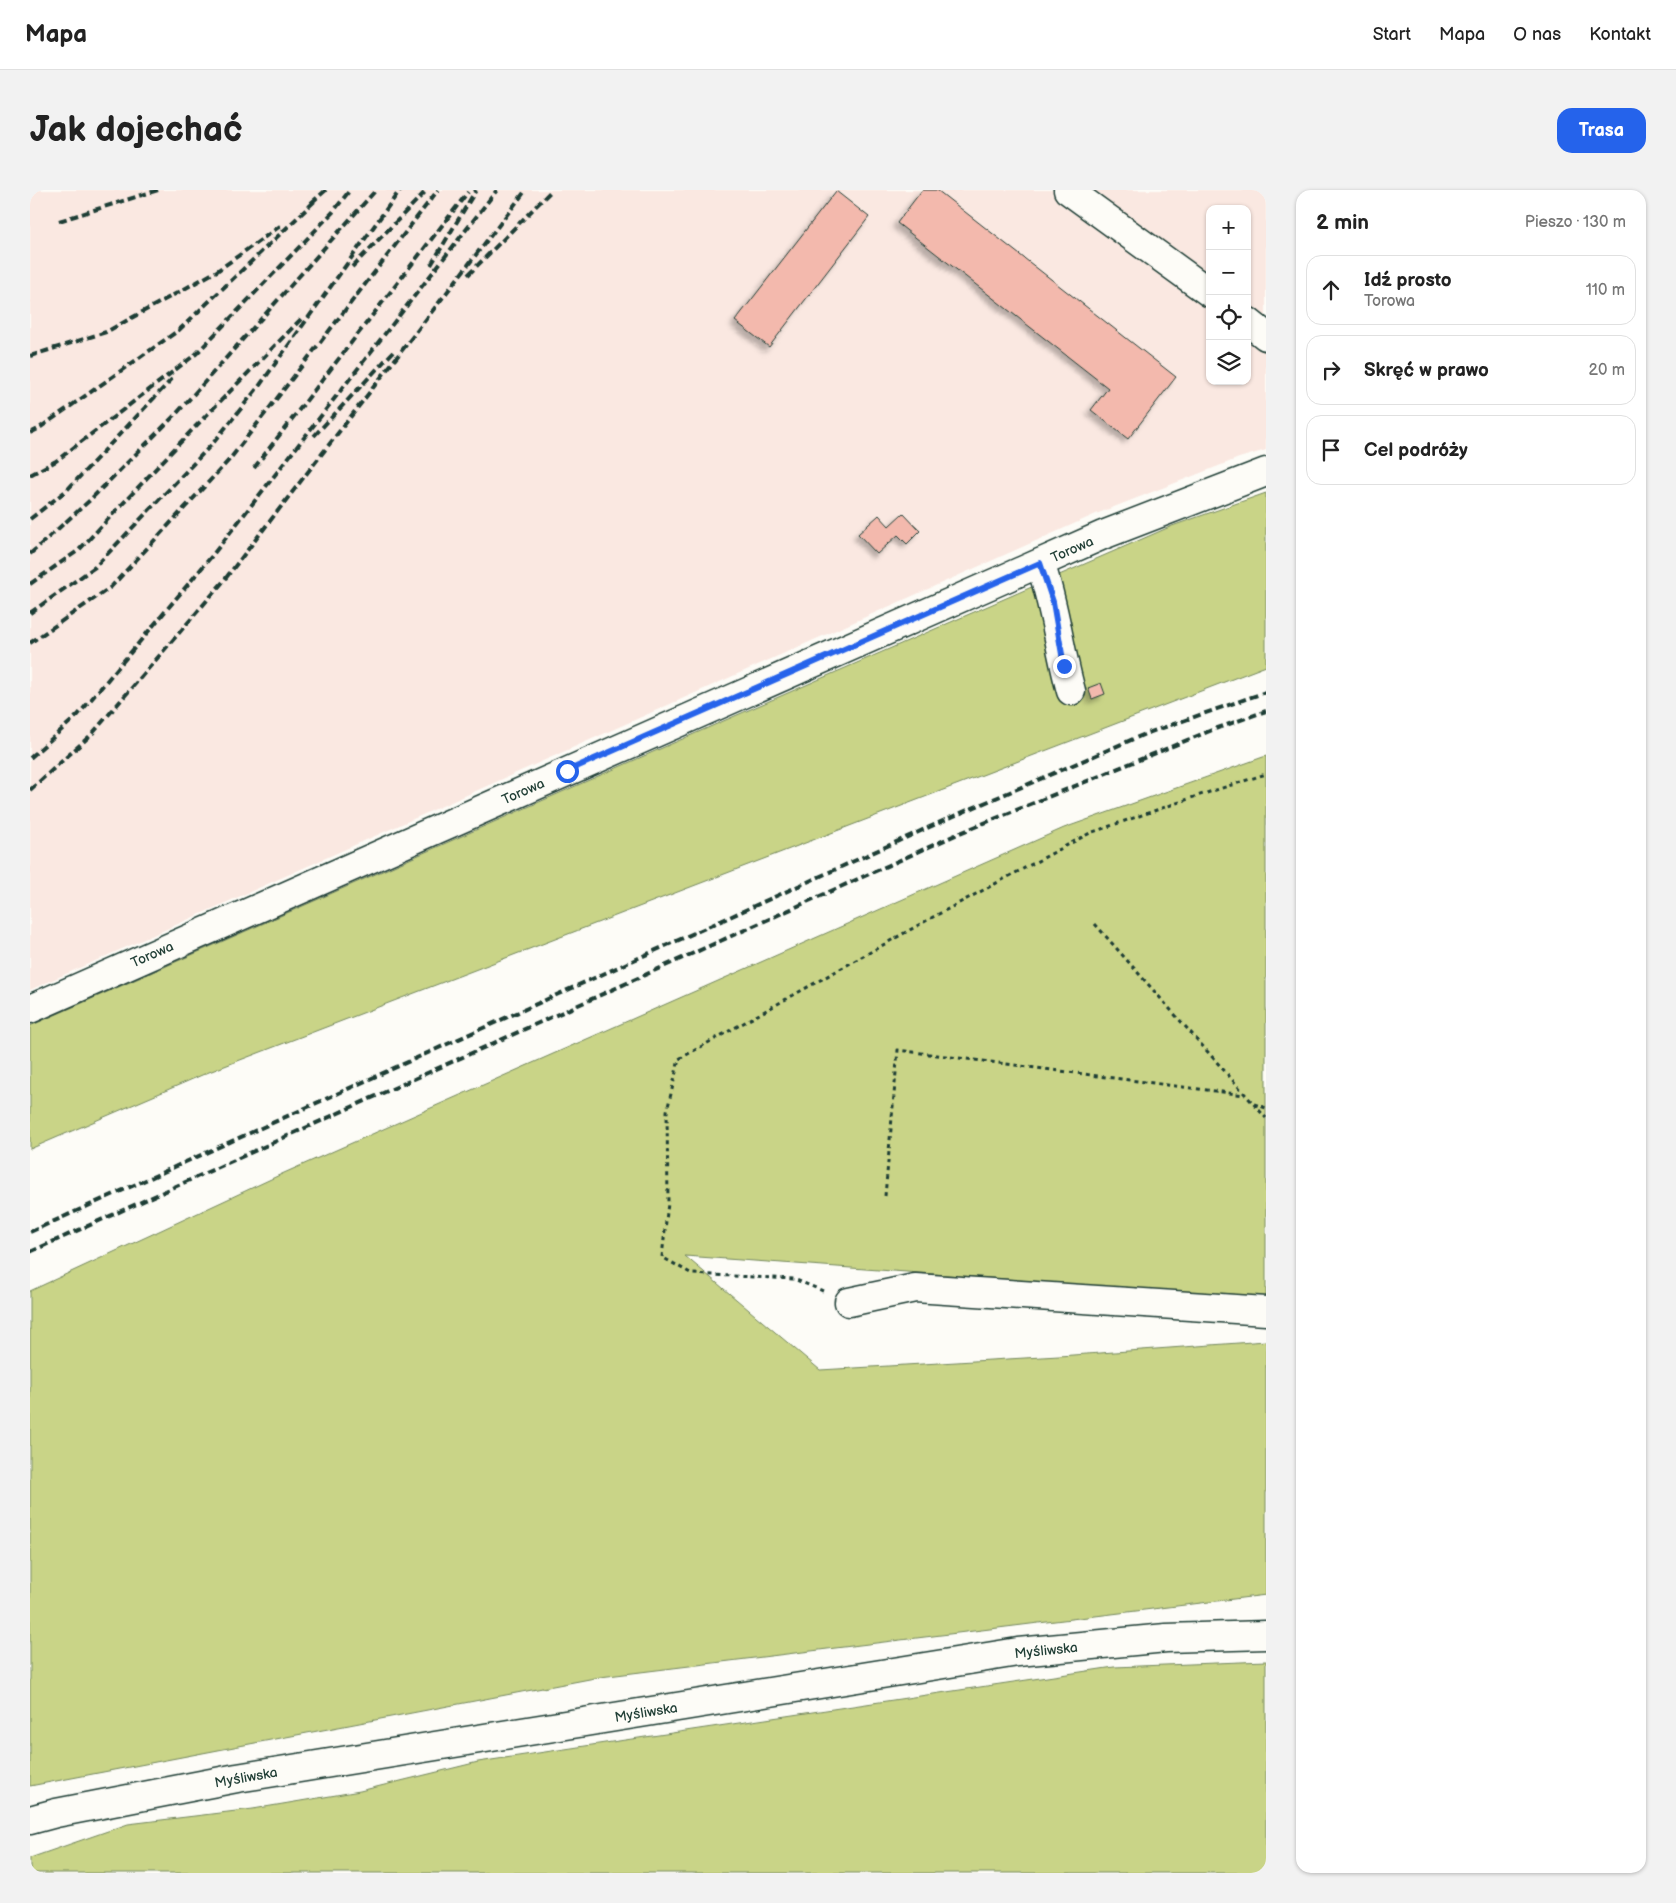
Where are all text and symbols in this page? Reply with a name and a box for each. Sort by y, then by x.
text: Mapa [25,20,87,49]
text: Start [1373,24,1411,45]
text: Mapa [1439,24,1485,45]
text: O nas [1513,24,1561,45]
text: Kontakt [1589,24,1651,45]
button: Trasa [1557,108,1646,153]
text: Jak dojechać [30,109,243,152]
map controls [1206,205,1251,385]
button: + [1206,205,1251,250]
text: 2 min [1316,210,1369,235]
text: Pieszo · 130 m [1525,213,1626,232]
button: − [1206,250,1251,295]
text: Idź prosto [1364,269,1452,292]
icon: ahead [1317,276,1345,304]
text: 110 m [1586,281,1625,300]
text: Torowa [1364,292,1415,311]
button: locate [1206,295,1251,340]
button: layers [1206,340,1251,385]
icon: right [1317,356,1345,384]
text: Skręć w prawo [1364,359,1489,382]
text: 20 m [1589,361,1625,380]
icon: arrive [1317,436,1345,464]
text: Cel podróży [1364,439,1468,462]
street label: Torowa [1048,533,1096,566]
route end [1053,655,1076,678]
route start [556,760,579,783]
street label: Torowa [499,775,547,808]
street label: Torowa [128,938,176,971]
street label: Myśliwska [1014,1639,1079,1662]
street label: Myśliwska [613,1699,679,1726]
street label: Myśliwska [213,1764,279,1791]

